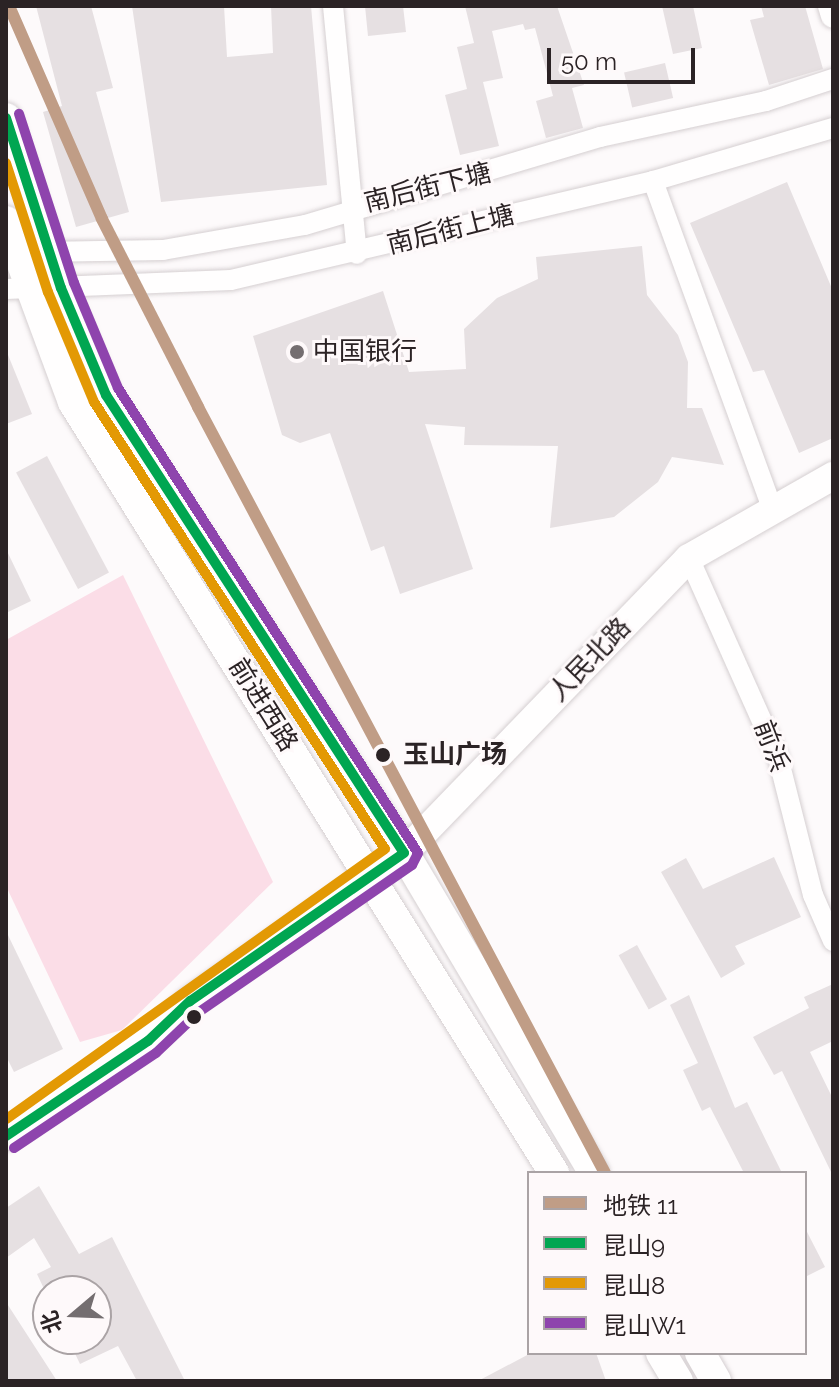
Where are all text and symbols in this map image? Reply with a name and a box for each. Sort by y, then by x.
scale bar [551,32,699,82]
text: 50 m [561,47,617,76]
street label: 南后街下塘 [361,157,495,219]
street label: 南后街上塘 [384,199,518,261]
place label: 中国银行 [313,336,417,368]
marker: 中国银行 [288,343,306,361]
street label: 人民北路 [543,612,637,708]
street label: 前进西路 [222,653,304,757]
street label: 前浜 [747,716,795,776]
place label: 玉山广场 [403,739,507,771]
marker: 玉山广场 [370,742,396,768]
unlabelled marker [186,1009,202,1025]
legend [527,1171,807,1355]
text: 地铁 11 [603,1191,678,1220]
text: 昆山9 [603,1231,665,1260]
text: 昆山8 [603,1271,665,1300]
north arrow [32,1275,112,1355]
text: 北 [35,1308,67,1337]
text: 昆山W1 [603,1311,686,1340]

